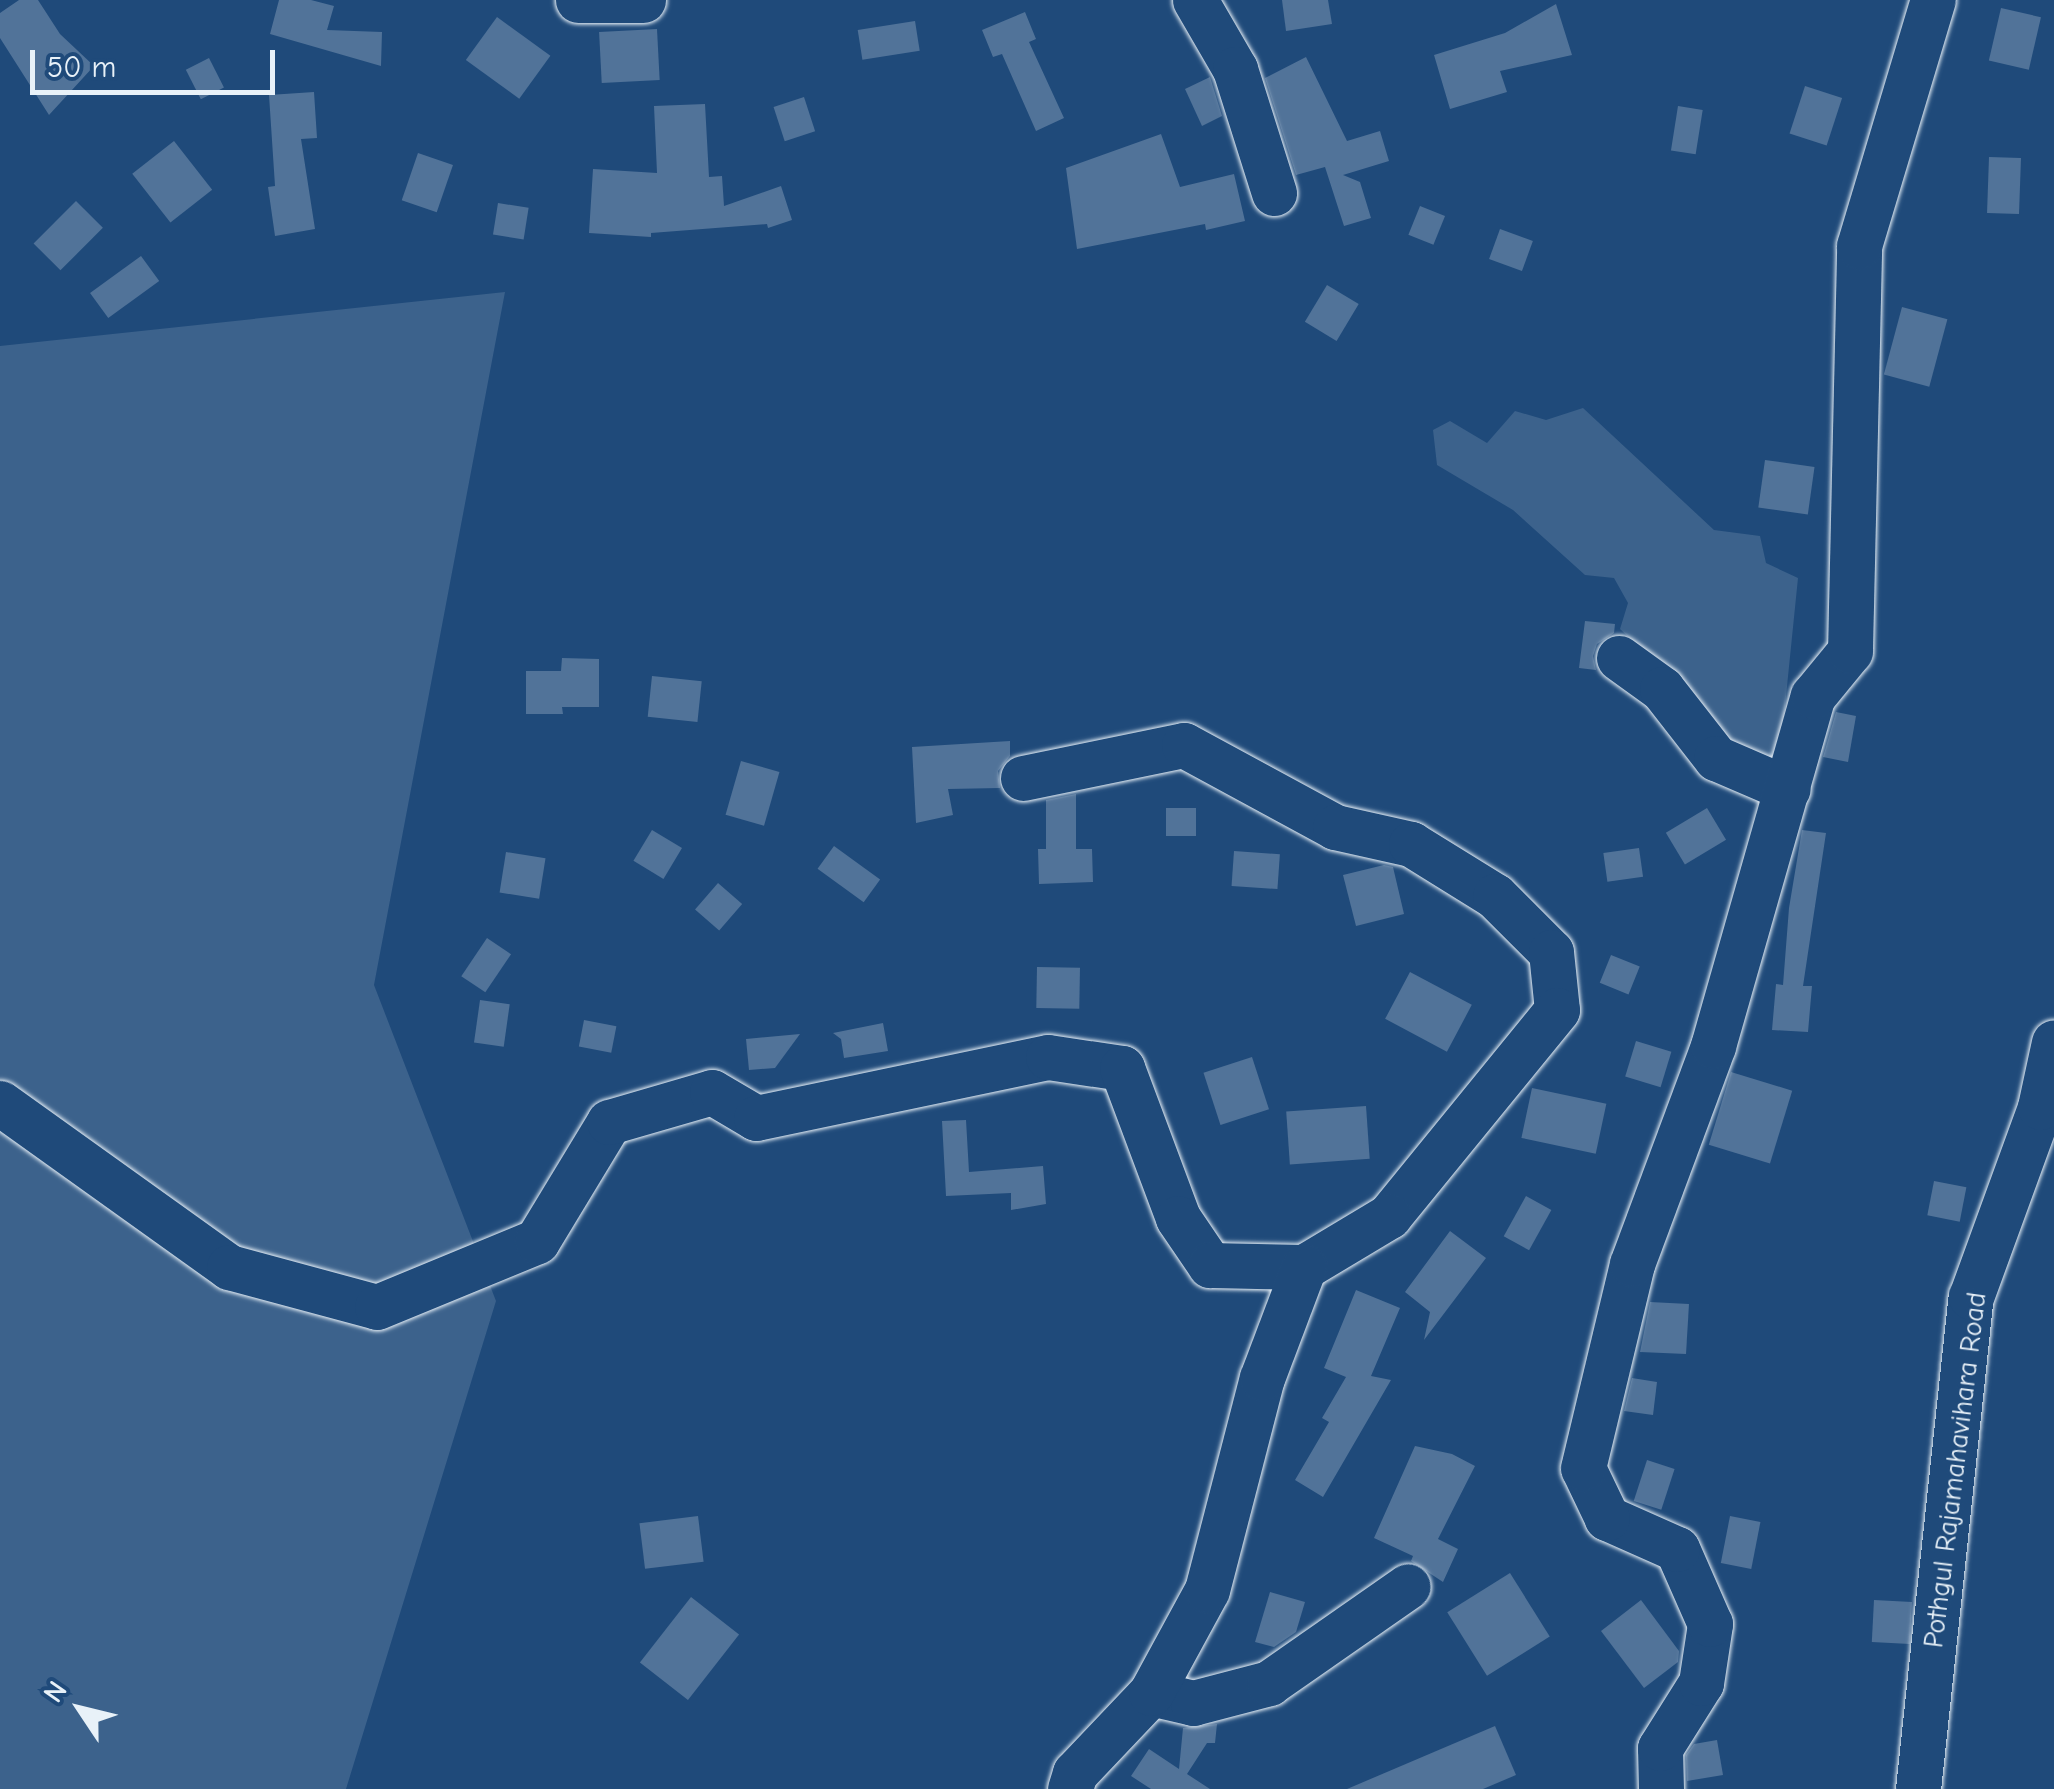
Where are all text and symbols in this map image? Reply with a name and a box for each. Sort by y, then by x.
scale bar [35,30,280,92]
text: 50 m [47,50,116,85]
street label: Pothgul Rajamahavihara Road [1917,1290,1993,1650]
north arrow [30,1659,130,1759]
text: N [37,1675,74,1708]

